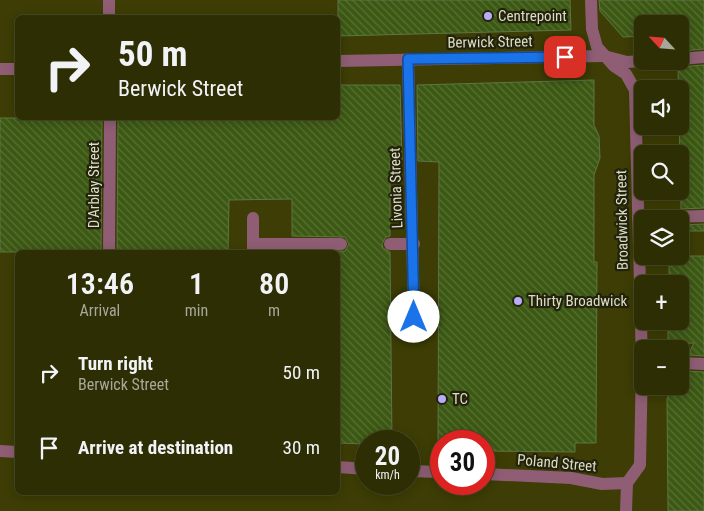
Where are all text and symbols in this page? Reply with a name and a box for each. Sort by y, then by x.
place label: Centrepoint [498,7,567,25]
marker: Centrepoint [482,10,494,22]
north arrow [634,15,689,70]
map controls [634,15,689,395]
street label: Berwick Street [447,32,533,52]
text: 50 m [118,34,187,75]
icon: right [35,35,100,100]
pin [544,36,586,78]
icon: arrive [551,43,579,71]
text: Berwick Street [118,76,243,101]
button: sound [634,80,689,135]
street label: D'Arblay Street [85,142,103,228]
button: search [634,145,689,200]
street label: Livonia Street [386,147,406,229]
street label: Broadwick Street [612,170,632,270]
button: layers [634,210,689,265]
text: 13:46 [66,266,134,301]
text: 1 [189,266,204,301]
text: 80 [259,266,289,301]
button: + [634,275,689,330]
position arrow [387,290,439,342]
place label: Thirty Broadwick [528,292,627,310]
marker: Thirty Broadwick [512,295,524,307]
text: Arrival [80,301,120,320]
text: min [185,301,208,320]
text: m [268,301,280,320]
button: − [634,340,689,395]
text: Turn right [78,352,153,375]
icon: right [35,359,63,387]
text: 50 m [283,361,320,384]
text: Berwick Street [78,375,169,394]
place label: TC [452,390,468,408]
marker: TC [436,393,448,405]
speed limit sign: 30 [430,430,495,495]
icon: arrive [35,434,63,462]
text: Arrive at destination [78,436,233,459]
text: 30 m [283,436,320,459]
text: 20 [375,442,400,471]
street label: Poland Street [517,451,597,475]
text: km/h [375,468,400,482]

